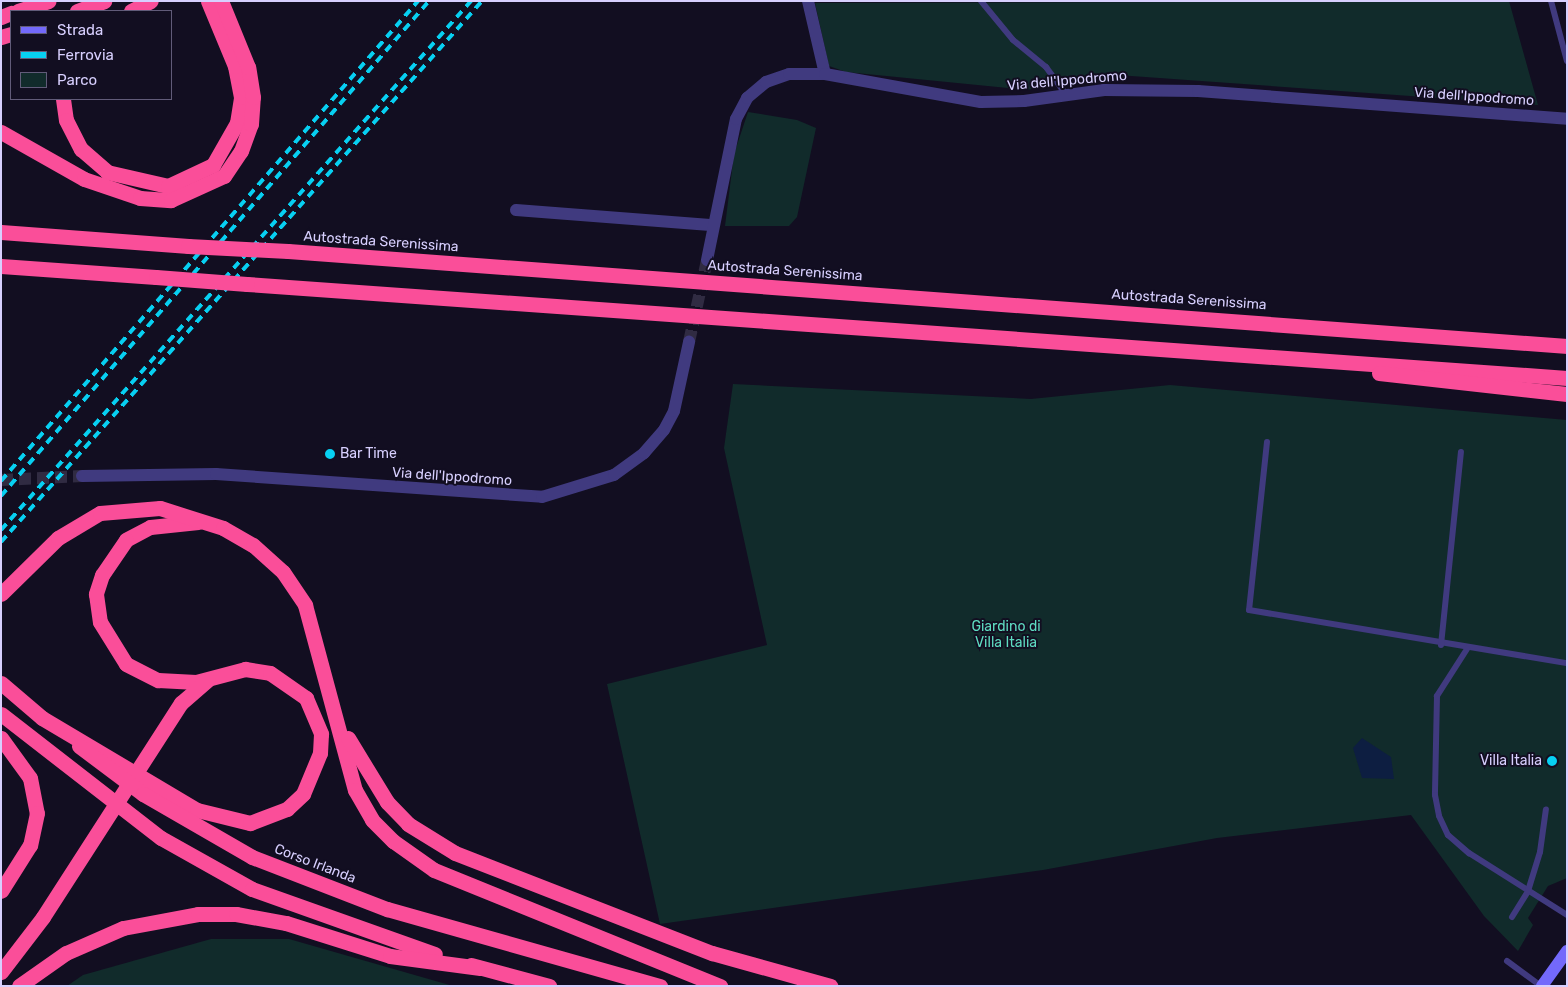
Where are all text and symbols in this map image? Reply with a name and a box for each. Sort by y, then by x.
legend [10,10,172,100]
text: Strada [57,21,103,39]
text: Ferrovia [57,46,114,64]
street label: Via dell'Ippodromo [1006,67,1128,95]
text: Parco [57,71,97,89]
street label: Via dell'Ippodromo [1413,84,1535,110]
street label: Autostrada Serenissima [303,228,459,256]
street label: Autostrada Serenissima [707,257,863,285]
street label: Autostrada Serenissima [1111,286,1267,314]
place label: Bar Time [340,446,398,462]
marker: Bar Time [324,448,336,460]
street label: Via dell'Ippodromo [391,464,513,490]
park label: Giardino di Villa Italia [971,619,1041,652]
place label: Villa Italia [1480,753,1542,769]
marker: Villa Italia [1546,755,1558,767]
street label: Corso Irlanda [272,841,358,887]

